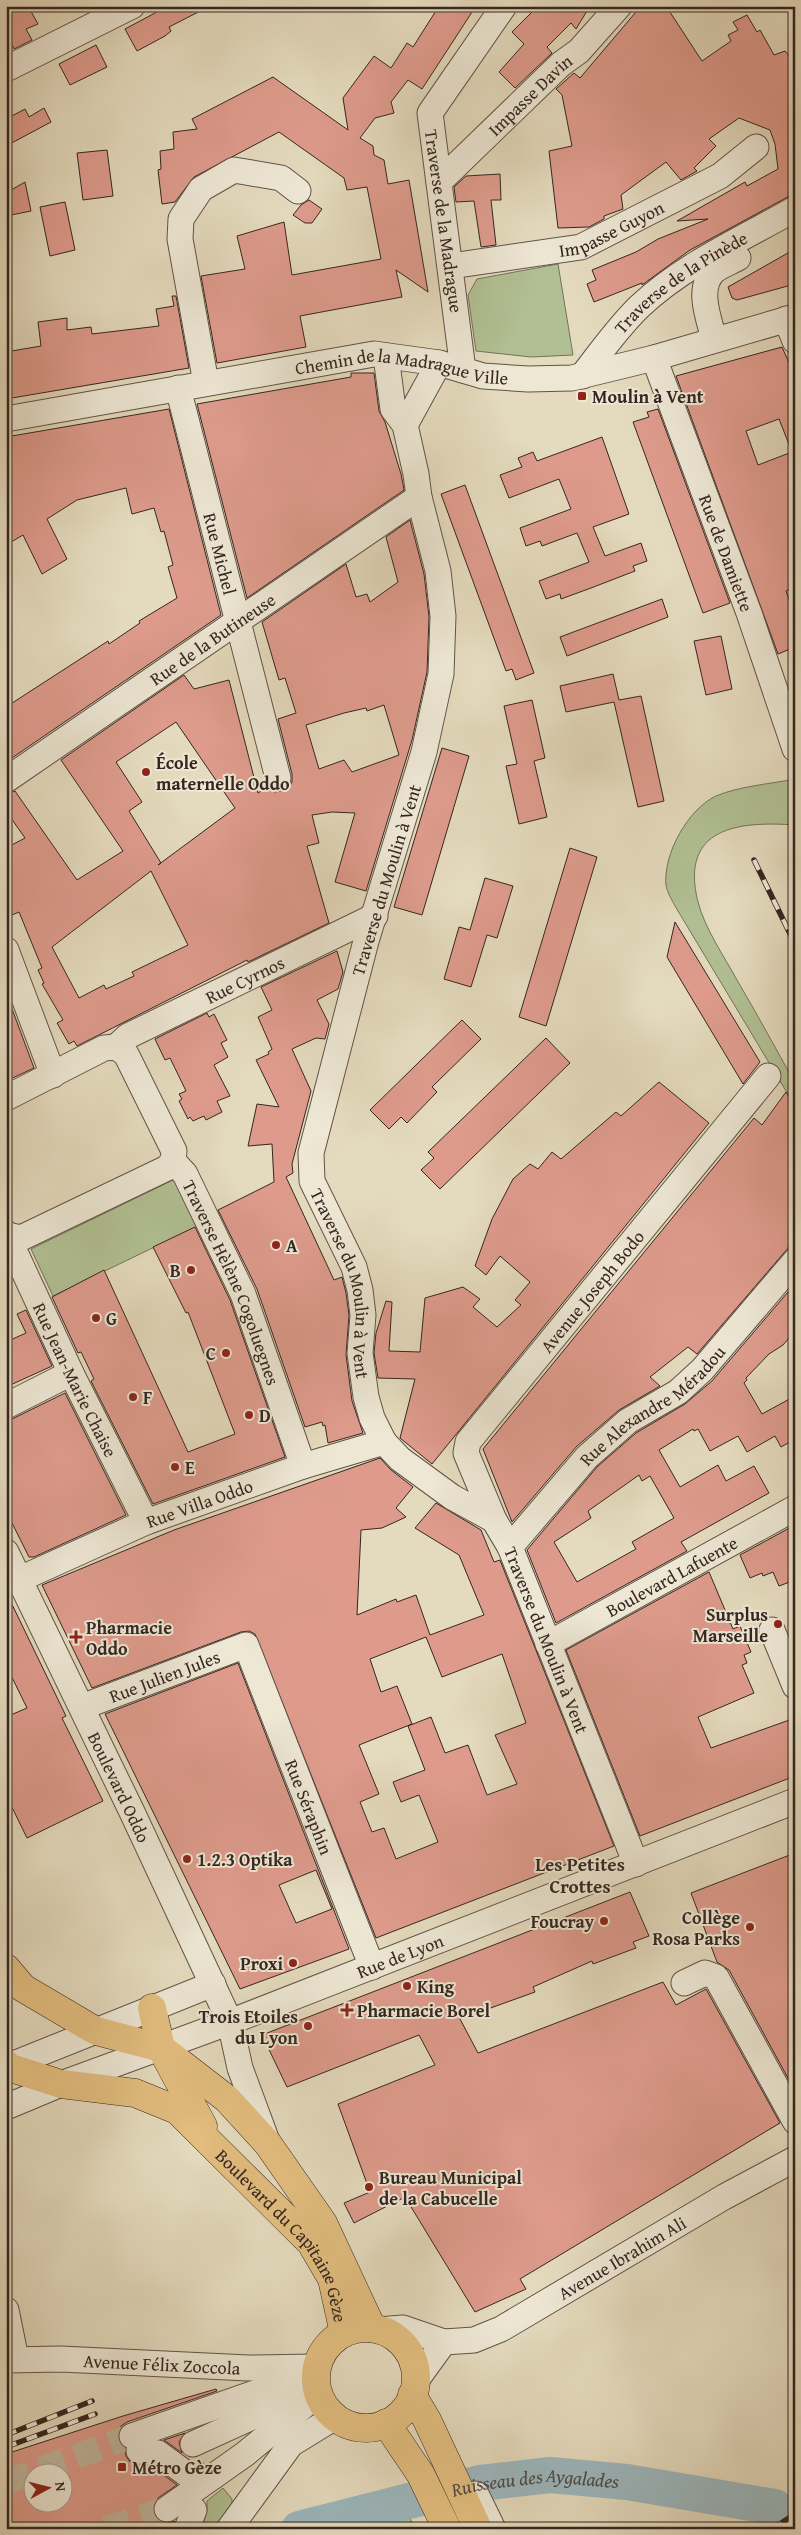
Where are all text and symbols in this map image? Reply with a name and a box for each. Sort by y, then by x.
street label: Impasse Davin [481,47,577,142]
street label: Traverse de la Madrague [418,128,470,314]
street label: Impasse Guyon [557,193,669,264]
street label: Traverse de la Pinède [607,224,752,339]
street label: Chemin de la Madrague Ville [293,341,509,391]
place label: Moulin à Vent [592,383,704,410]
marker: Moulin à Vent [576,390,588,402]
street label: Rue de Damiette [692,490,761,615]
street label: Rue Michel [197,510,244,598]
street label: Rue de la Butineuse [144,586,281,691]
place label: École maternelle Oddo [156,749,290,797]
marker: École maternelle Oddo [140,766,152,778]
street label: Traverse du Moulin à Vent [344,780,428,979]
street label: Rue Cyrnos [200,949,289,1010]
street label: Traverse Hèlène Cogoluegnes [178,1177,284,1389]
street label: Traverse du Moulin à Vent [304,1183,377,1381]
street label: Avenue Joseph Bodo [533,1224,650,1358]
place label: A [286,1232,298,1259]
marker: A [270,1239,282,1251]
place label: B [170,1257,181,1284]
marker: B [185,1264,197,1276]
street label: Rue Jean-Marie Chaise [27,1298,125,1461]
place label: G [106,1305,117,1332]
marker: G [90,1312,102,1324]
street label: Rue Alexandre Méradou [572,1339,731,1471]
place label: C [206,1342,216,1364]
marker: C [220,1347,232,1359]
place label: F [143,1384,152,1411]
marker: F [127,1391,139,1403]
place label: D [259,1402,271,1429]
marker: D [243,1409,255,1421]
place label: E [185,1454,195,1481]
marker: E [169,1461,181,1473]
street label: Rue Villa Oddo [142,1472,256,1534]
street label: Boulevard Lafuente [601,1529,742,1623]
street label: Traverse du Moulin à Vent [498,1542,596,1738]
place label: Surplus Marseille [693,1601,768,1649]
place label: Pharmacie Oddo [86,1614,172,1662]
marker: Surplus Marseille [772,1618,784,1630]
marker: Pharmacie Oddo [70,1631,82,1643]
street label: Rue Julien Jules [105,1643,224,1709]
street label: Boulevard Oddo [82,1727,158,1847]
street label: Rue Séraphin [278,1755,340,1858]
place label: 1.2.3 Optika [197,1846,293,1873]
district label: Les Petites Crottes [535,1850,625,1900]
marker: 1.2.3 Optika [181,1853,193,1865]
place label: Collège Rosa Parks [652,1904,740,1952]
place label: Foucray [531,1908,595,1935]
marker: Foucray [598,1915,610,1927]
marker: Collège Rosa Parks [744,1921,756,1933]
street label: Rue de Lyon [352,1926,447,1985]
place label: Proxi [240,1950,283,1977]
marker: Proxi [287,1957,299,1969]
place label: King [417,1973,455,2000]
marker: King [401,1980,413,1992]
place label: Pharmacie Borel [357,1997,490,2024]
place label: Trois Etoiles du Lyon [199,2003,298,2051]
marker: Pharmacie Borel [341,2004,353,2016]
marker: Trois Etoiles du Lyon [302,2020,314,2032]
street label: Boulevard du Capitaine Gèze [210,2142,355,2325]
place label: Bureau Municipal de la Cabucelle [379,2164,522,2212]
marker: Bureau Municipal de la Cabucelle [363,2181,375,2193]
street label: Avenue Ibrahim Ali [553,2209,691,2306]
street label: Avenue Félix Zoccola [83,2347,242,2381]
place label: Métro Gèze [132,2454,222,2481]
marker: Métro Gèze [116,2461,128,2473]
water label: Ruisseau des Aygalades [447,2461,620,2504]
north arrow [22,2462,72,2512]
text: N [50,2481,71,2493]

